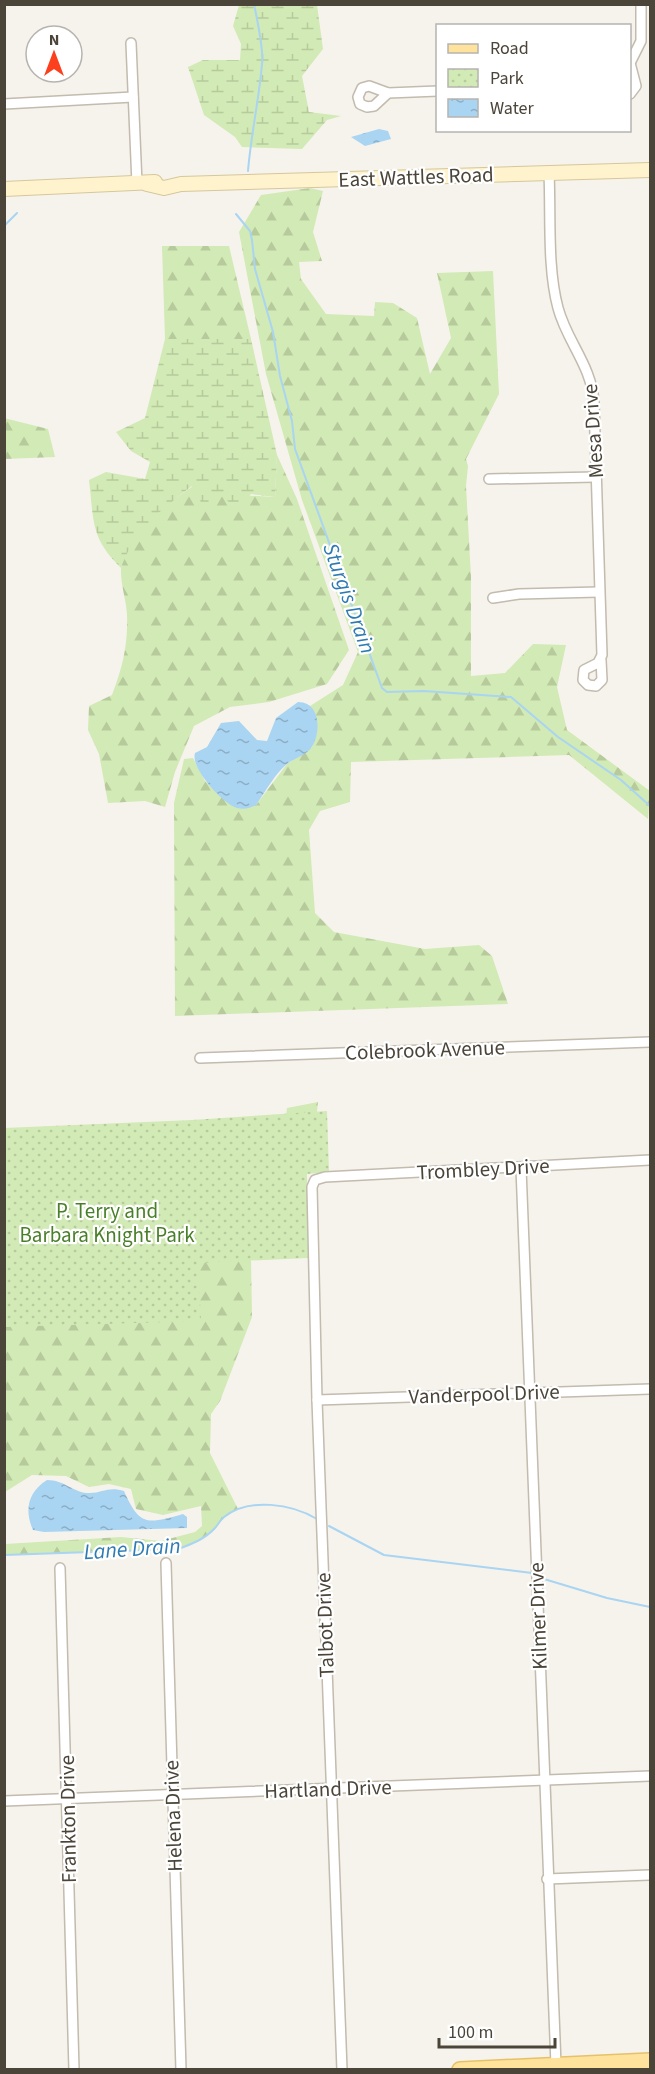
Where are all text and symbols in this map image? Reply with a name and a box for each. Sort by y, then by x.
north arrow [24,24,84,84]
legend [436,24,631,132]
text: N [49,29,59,51]
text: Road [490,36,529,61]
text: Park [490,66,524,91]
text: Water [490,96,534,121]
street label: East Wattles Road [338,159,494,195]
street label: Mesa Drive [575,383,611,479]
water label: Sturgis Drain [314,538,384,658]
street label: Colebrook Avenue [345,1032,505,1068]
street label: Trombley Drive [416,1151,550,1187]
park label: P. Terry and Barbara Knight Park [19,1196,195,1250]
street label: Vanderpool Drive [408,1376,560,1412]
water label: Lane Drain [83,1530,182,1568]
street label: Kilmer Drive [521,1562,555,1670]
street label: Talbot Drive [308,1572,342,1678]
street label: Frankton Drive [52,1755,84,1883]
street label: Helena Drive [156,1760,190,1872]
street label: Hartland Drive [264,1772,392,1806]
scale bar [439,2011,554,2049]
text: 100 m [448,2020,493,2045]

